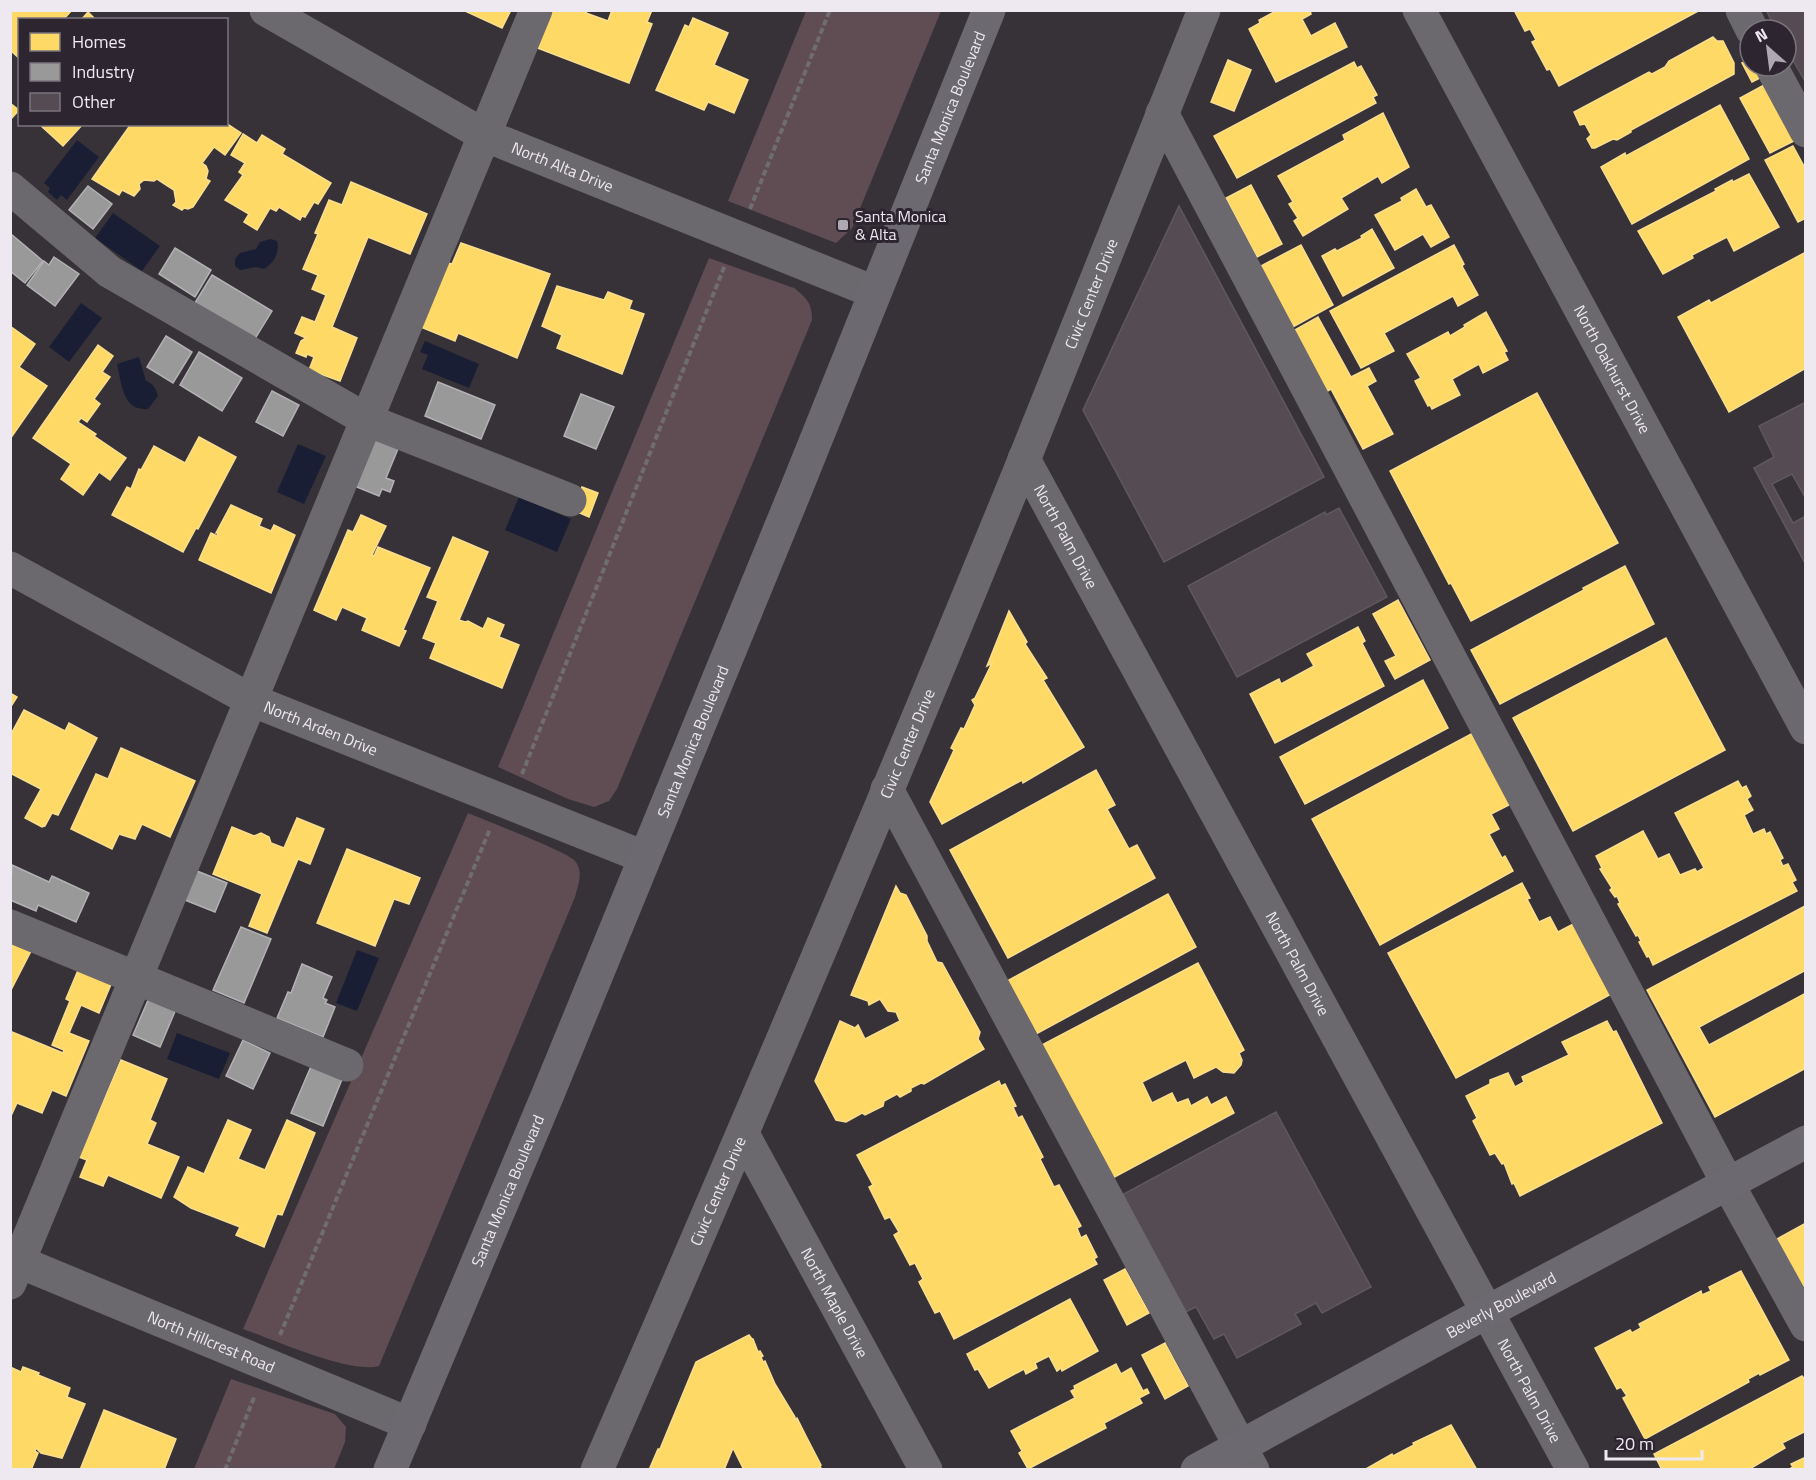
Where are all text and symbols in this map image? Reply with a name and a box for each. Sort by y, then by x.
legend [18,18,228,126]
north arrow [1738,18,1798,78]
text: N [1750,22,1771,48]
text: Homes [72,28,126,55]
street label: Santa Monica Boulevard [908,28,991,188]
text: Industry [72,58,135,85]
text: Other [72,88,115,115]
street label: North Alta Drive [508,135,617,198]
place label: Santa Monica & Alta [855,204,946,246]
marker: Santa Monica & Alta [836,218,850,232]
street label: Civic Center Drive [1058,235,1124,352]
street label: North Oakhurst Drive [1568,300,1657,438]
street label: North Palm Drive [1028,480,1104,593]
street label: Santa Monica Boulevard [651,661,735,821]
street label: Civic Center Drive [873,685,941,802]
street label: North Arden Drive [260,694,382,762]
street label: North Palm Drive [1260,907,1336,1020]
street label: Santa Monica Boulevard [465,1111,550,1270]
street label: Civic Center Drive [684,1132,752,1249]
street label: North Maple Drive [795,1243,875,1362]
street label: Beverly Boulevard [1442,1265,1560,1344]
street label: North Hillcrest Road [144,1304,279,1379]
street label: North Palm Drive [1492,1334,1568,1447]
scale bar [1606,1423,1702,1461]
text: 20 m [1615,1430,1654,1457]

